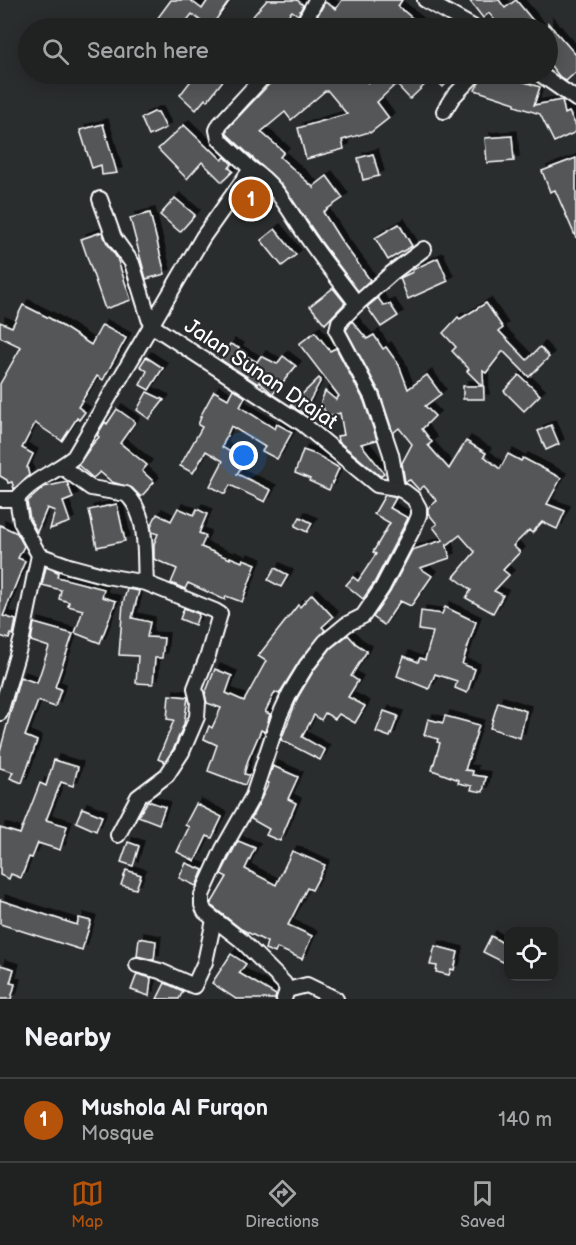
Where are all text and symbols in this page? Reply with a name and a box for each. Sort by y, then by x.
search box [18,18,558,84]
icon: search [39,35,72,68]
text: Search here [87,38,209,65]
pin: 1 [232,176,270,222]
street label: Jalan Sunan Drajat [180,314,343,435]
your location [229,441,258,470]
map controls [504,927,558,981]
button: locate [504,927,558,981]
text: Nearby [24,1023,111,1054]
text: Mushola Al Furqon [81,1095,268,1122]
text: 1 [39,1108,48,1132]
text: 140 m [498,1108,552,1132]
text: Mosque [81,1122,154,1146]
tab: Map [71,1177,104,1232]
tab: Directions [245,1177,319,1232]
tab: Saved [460,1177,505,1232]

